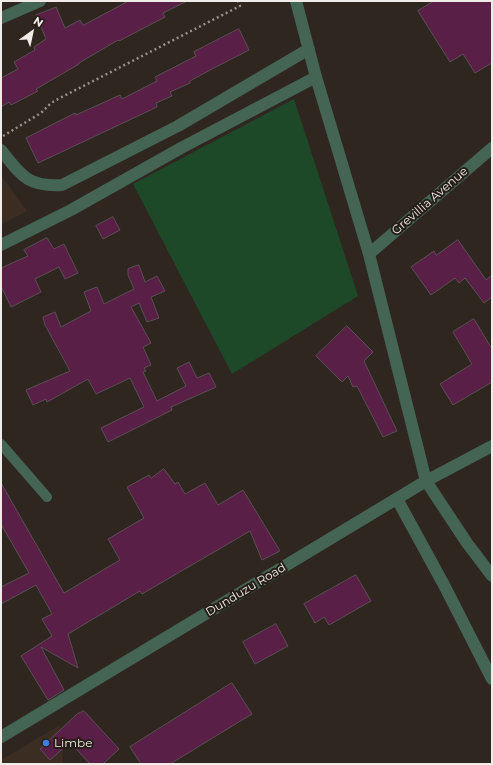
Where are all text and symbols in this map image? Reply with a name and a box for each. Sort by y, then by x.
north arrow [12,12,52,52]
text: N [31,14,46,30]
street label: Grevillia Avenue [389,164,471,238]
street label: Dunduzu Road [203,560,289,620]
place label: Limbe [54,736,92,750]
marker: Limbe [41,738,51,748]

